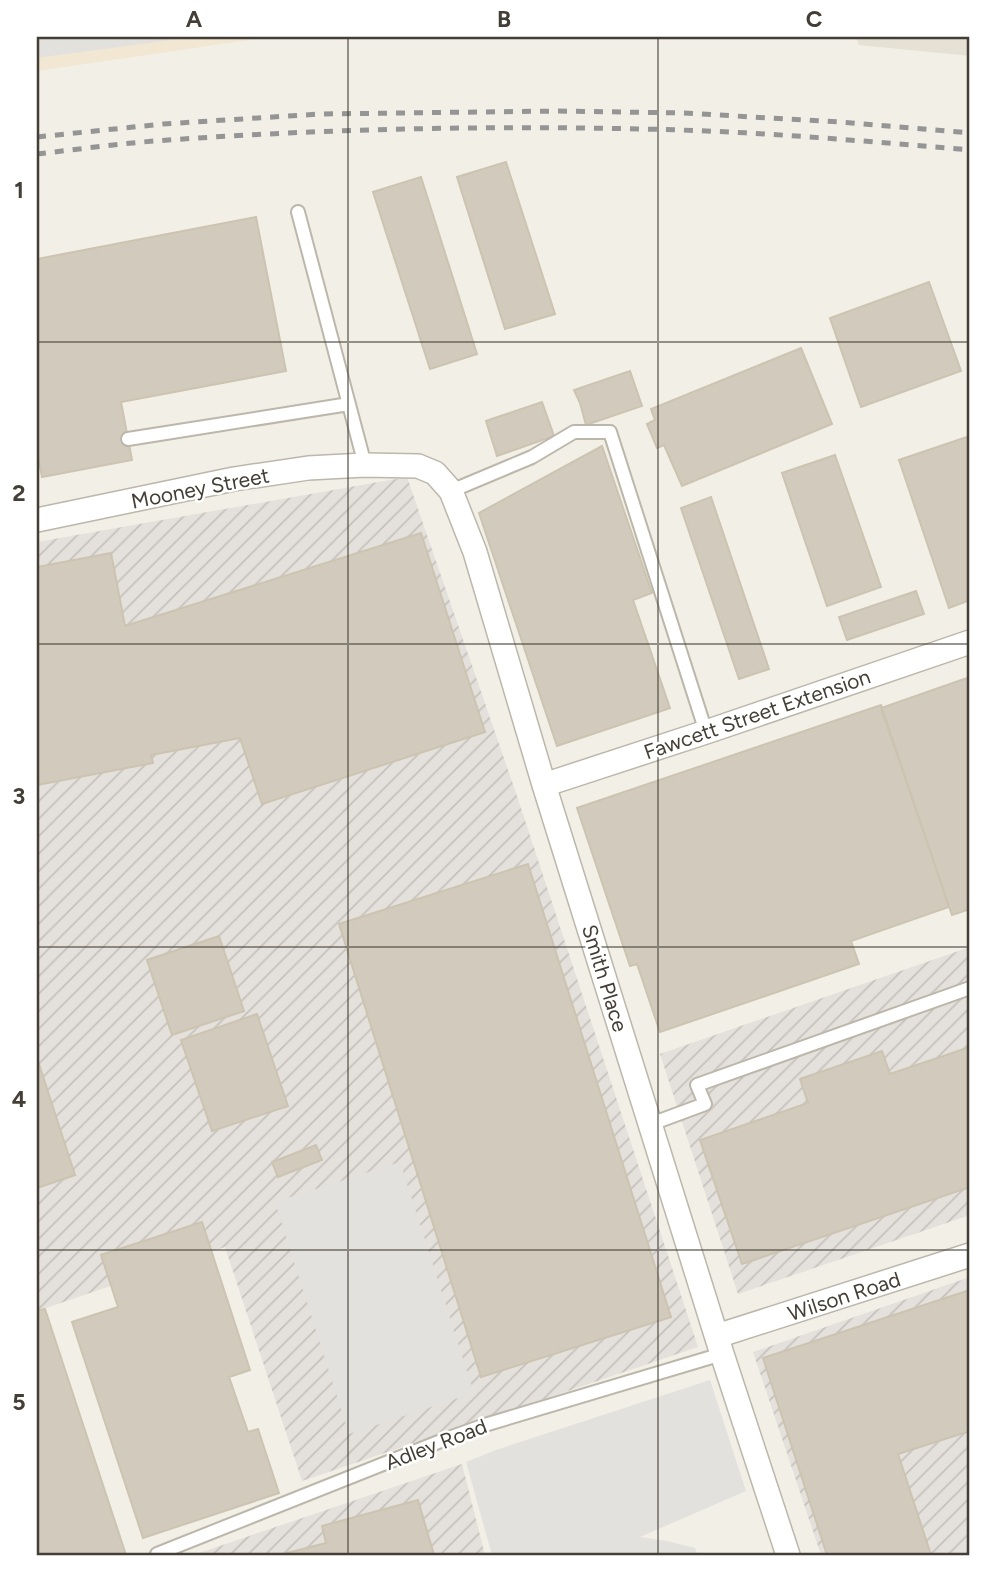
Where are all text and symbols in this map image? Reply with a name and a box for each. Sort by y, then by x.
text: A [186,5,203,33]
text: B [497,5,511,33]
text: C [806,5,823,33]
text: 1 [14,176,24,204]
street label: Mooney Street [129,462,271,514]
text: 2 [12,479,26,507]
street label: Fawcett Street Extension [640,663,874,765]
text: 3 [13,782,25,810]
street label: Smith Place [577,921,633,1035]
text: 4 [12,1085,26,1113]
street label: Wilson Road [785,1266,903,1326]
text: 5 [12,1388,26,1416]
street label: Adley Road [382,1413,490,1475]

